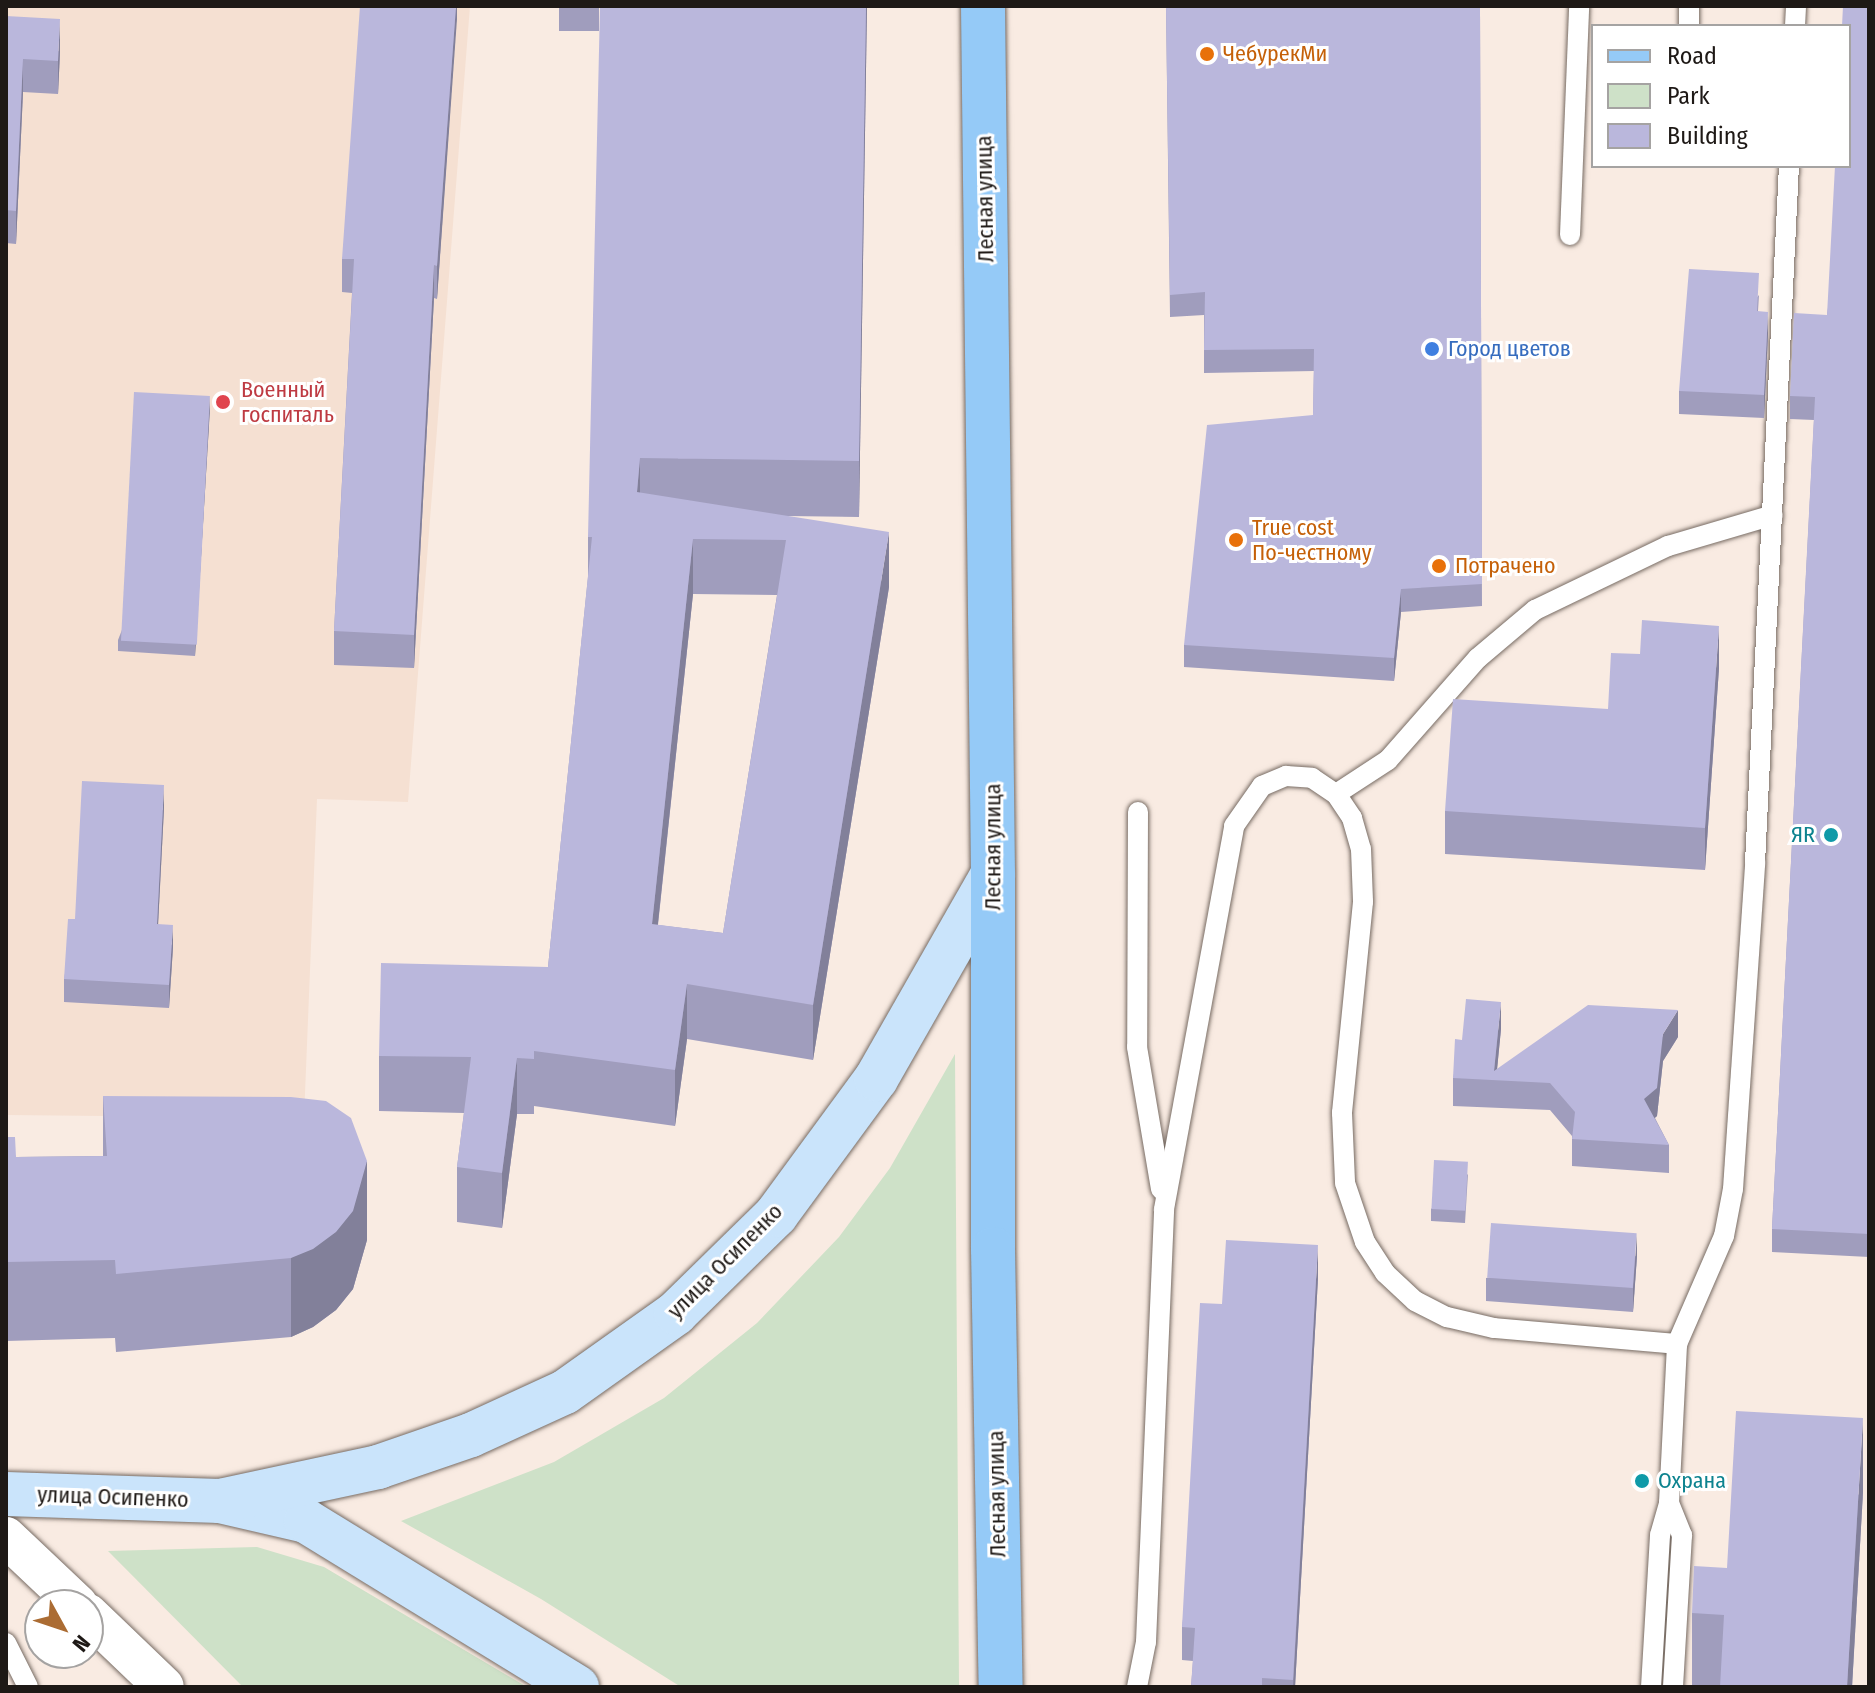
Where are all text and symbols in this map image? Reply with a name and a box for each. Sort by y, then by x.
legend [1591,24,1851,168]
place label: ЧебурекМи [1223,41,1327,67]
text: Road [1667,42,1717,70]
marker: ЧебурекМи [1198,45,1216,63]
text: Park [1667,82,1710,110]
text: Building [1667,122,1748,150]
street label: Лесная улица [971,135,999,263]
place label: Город цветов [1448,336,1571,362]
marker: Город цветов [1423,340,1441,358]
place label: Военный госпиталь [241,376,334,428]
marker: Военный госпиталь [212,391,234,413]
place label: True cost По-честному [1252,514,1371,566]
marker: True cost По-честному [1227,531,1245,549]
place label: Потрачено [1455,553,1556,579]
marker: Потрачено [1430,557,1448,575]
street label: Лесная улица [980,784,1006,910]
place label: ЯR [1791,822,1815,848]
marker: ЯR [1822,826,1840,844]
street label: улица Осипенко [662,1198,788,1324]
street label: Лесная улица [983,1430,1011,1558]
place label: Охрана [1658,1468,1726,1494]
marker: Охрана [1633,1472,1651,1490]
street label: улица Осипенко [37,1481,189,1513]
north arrow [24,1589,104,1669]
text: N [67,1630,96,1657]

